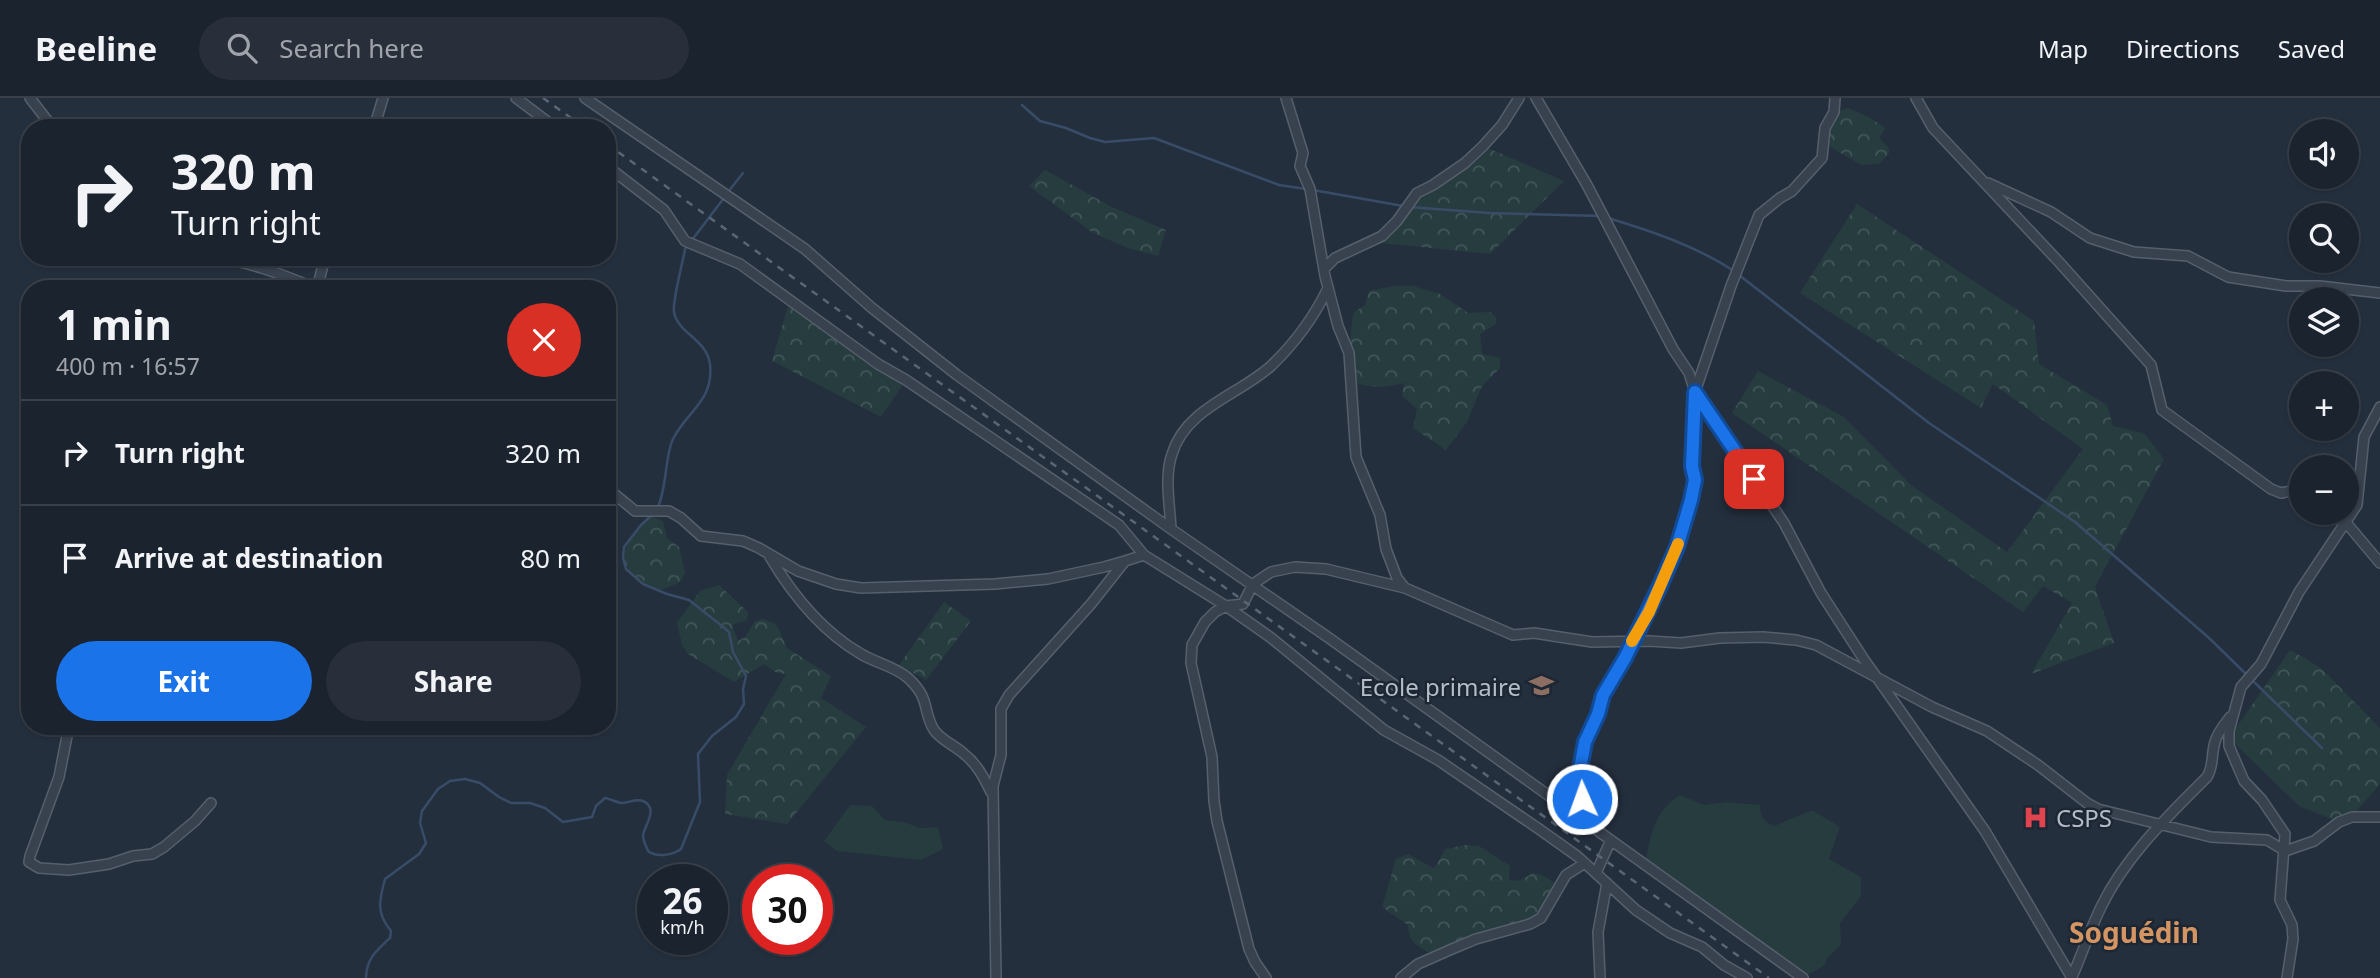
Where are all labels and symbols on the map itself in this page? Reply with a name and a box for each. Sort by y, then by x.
pin [1724,449,1784,509]
place label: Ecole primaire [1360,670,1521,703]
school or university icon: Ecole primaire [1527,672,1555,700]
position arrow [1545,762,1619,836]
place label: CSPS [2056,801,2112,834]
hospital icon: CSPS [2022,803,2050,831]
speed limit sign: 30 [742,864,833,955]
district label: Soguédin [2069,913,2199,951]

